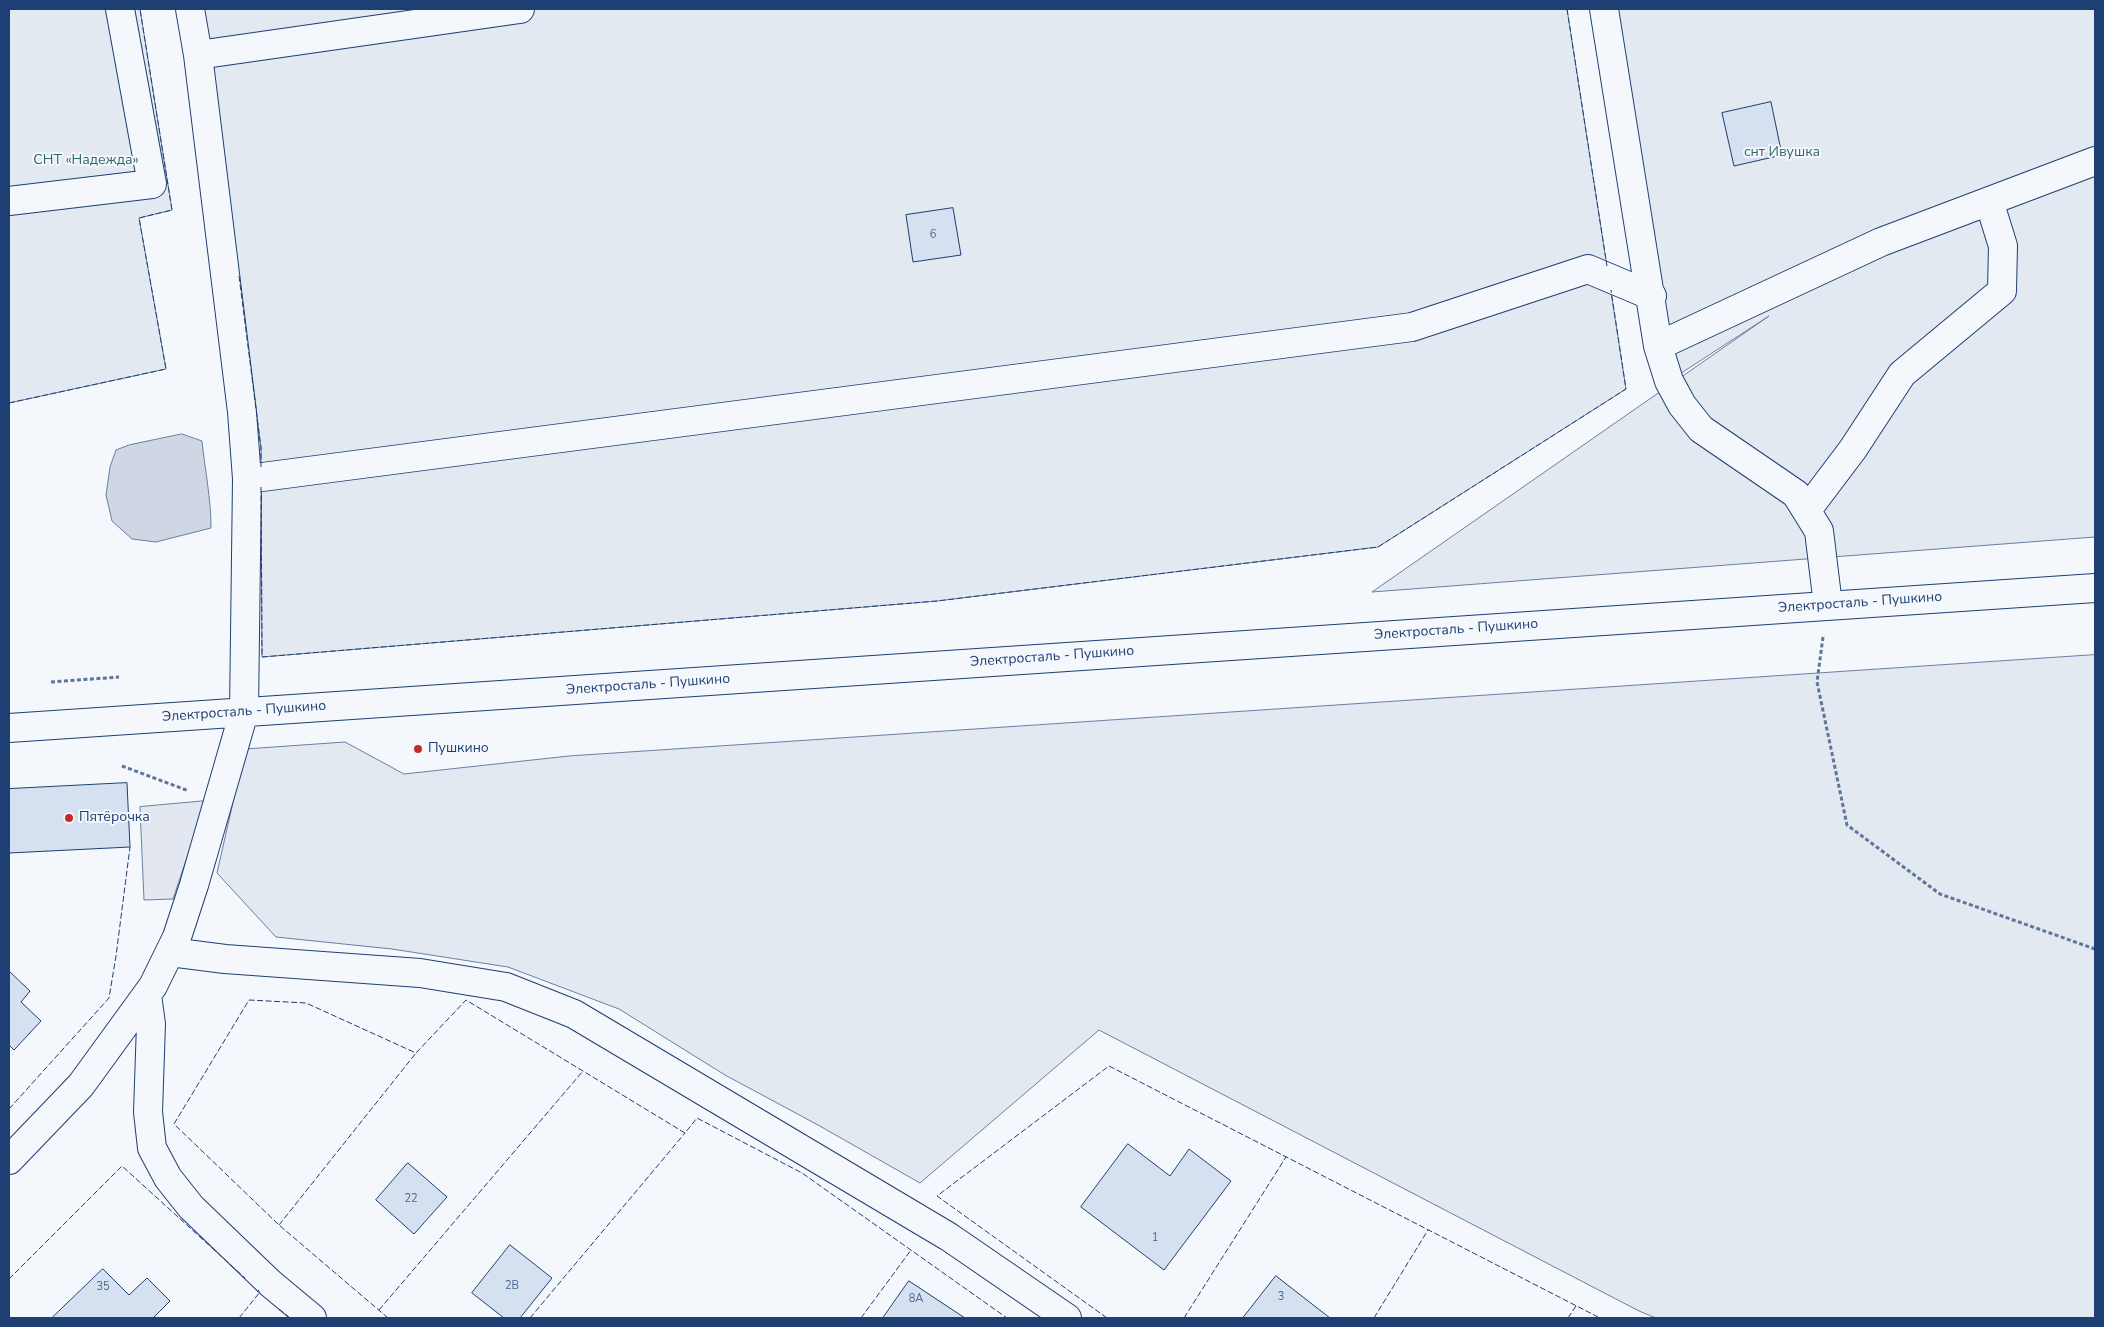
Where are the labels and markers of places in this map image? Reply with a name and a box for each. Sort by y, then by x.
place label: Пушкино [428,741,489,757]
marker: Пушкино [412,743,424,755]
place label: Пятёрочка [79,810,150,826]
marker: Пятёрочка [63,812,75,824]

